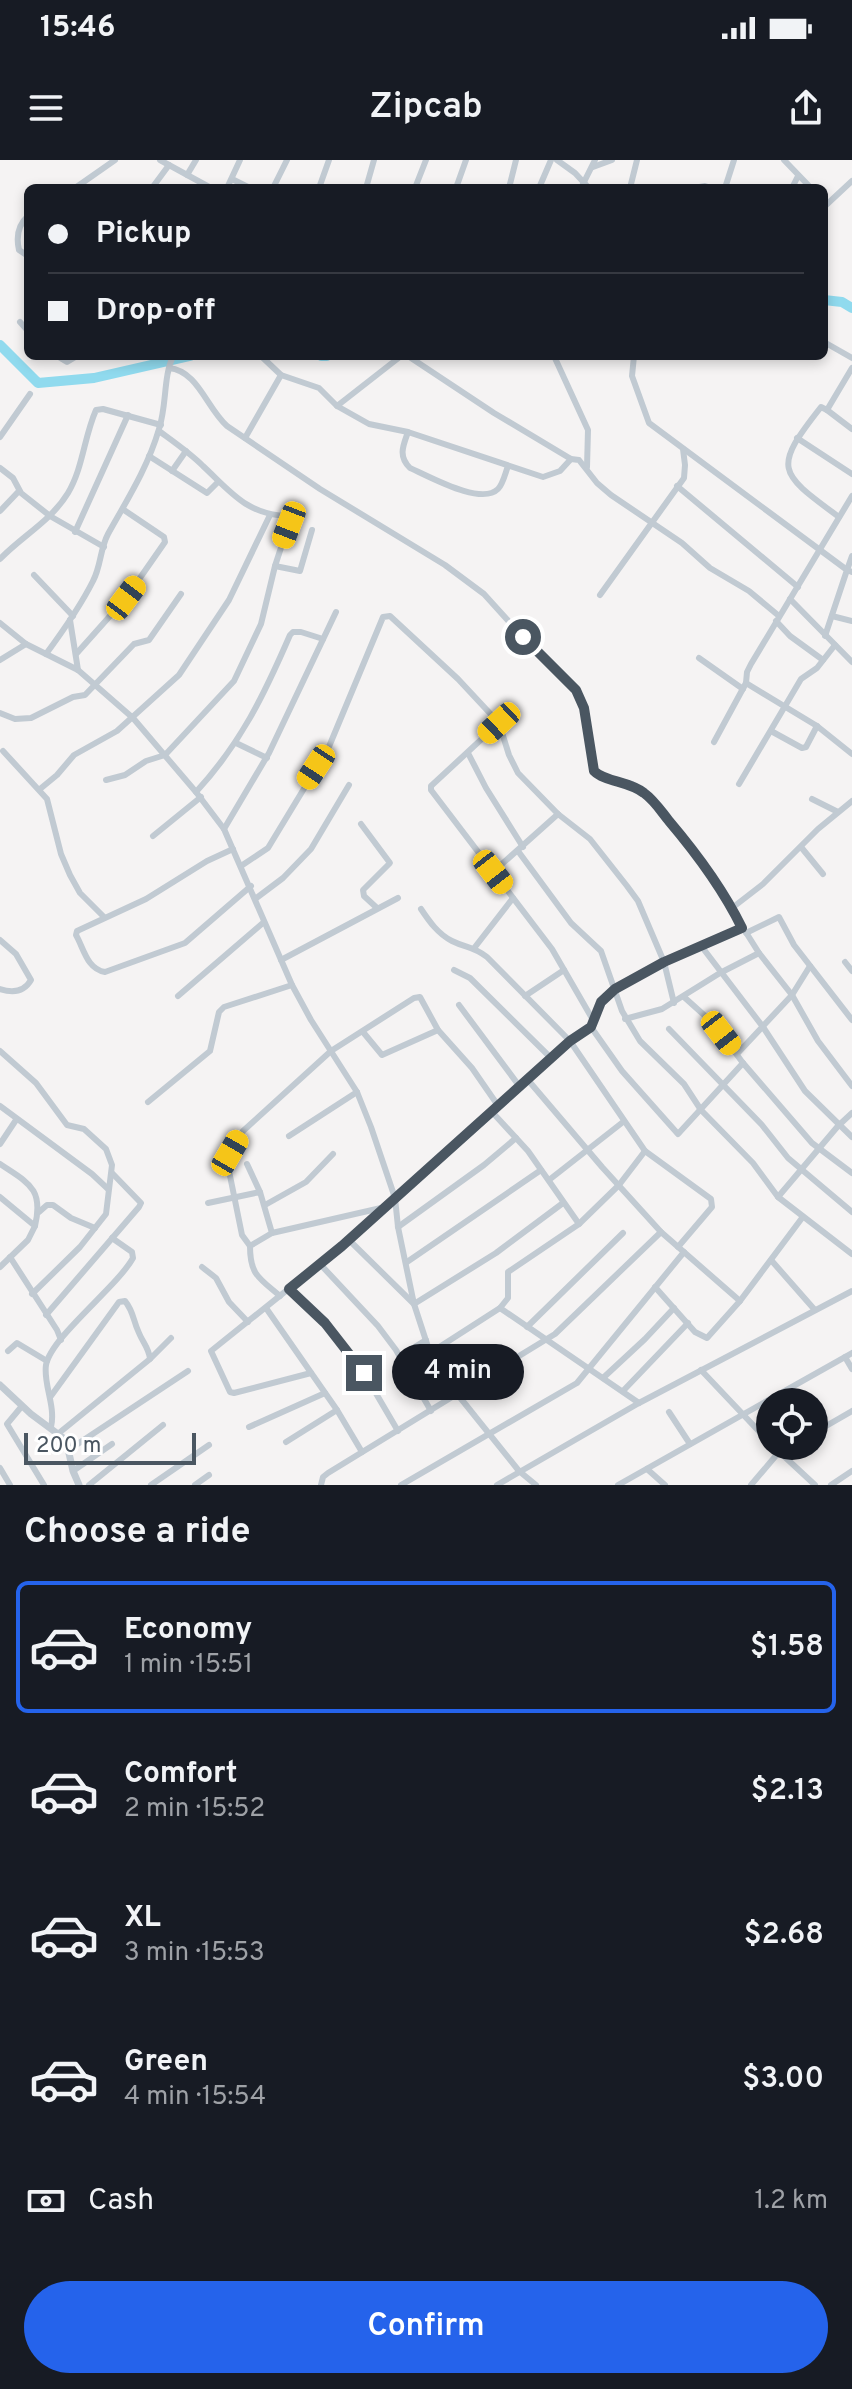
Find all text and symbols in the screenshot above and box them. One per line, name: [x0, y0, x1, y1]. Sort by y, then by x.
text: 15:46: [40, 10, 115, 47]
text: Zipcab: [370, 85, 483, 131]
icon: menu: [24, 86, 68, 130]
icon: share: [784, 86, 828, 130]
text: Pickup: [96, 216, 191, 253]
text: Drop-off: [96, 293, 215, 330]
car: [269, 498, 309, 552]
car: [102, 572, 150, 624]
route start: [505, 619, 541, 655]
car: [473, 698, 525, 748]
car: [293, 740, 339, 794]
car: [469, 846, 517, 898]
car: [697, 1007, 745, 1059]
car: [208, 1126, 252, 1180]
callout: 4 min: [392, 1345, 524, 1401]
route end: [346, 1355, 382, 1391]
text: 4 min: [424, 1355, 492, 1388]
map controls: [756, 1388, 828, 1460]
button: locate: [756, 1388, 828, 1460]
scale bar: [24, 1429, 196, 1465]
text: 200 m: [36, 1433, 101, 1460]
text: Choose a ride: [24, 1510, 250, 1556]
icon: car: [28, 1611, 100, 1683]
text: Economy: [124, 1612, 252, 1649]
text: $1.58: [750, 1629, 824, 1666]
text: 1 min · 15:51: [124, 1649, 253, 1682]
icon: car: [28, 1755, 100, 1827]
text: Comfort: [124, 1756, 237, 1793]
text: $2.13: [751, 1773, 824, 1810]
text: 2 min · 15:52: [124, 1793, 265, 1826]
icon: car: [28, 1899, 100, 1971]
text: XL: [124, 1900, 161, 1937]
text: $2.68: [744, 1917, 824, 1954]
text: 3 min · 15:53: [124, 1937, 265, 1970]
icon: car: [28, 2043, 100, 2115]
text: Green: [124, 2044, 208, 2081]
text: $3.00: [742, 2061, 824, 2098]
text: 4 min · 15:54: [124, 2081, 266, 2114]
icon: cash: [24, 2179, 68, 2223]
text: Cash: [88, 2183, 154, 2220]
text: 1.2 km: [755, 2185, 828, 2218]
button: Confirm: [24, 2281, 828, 2373]

